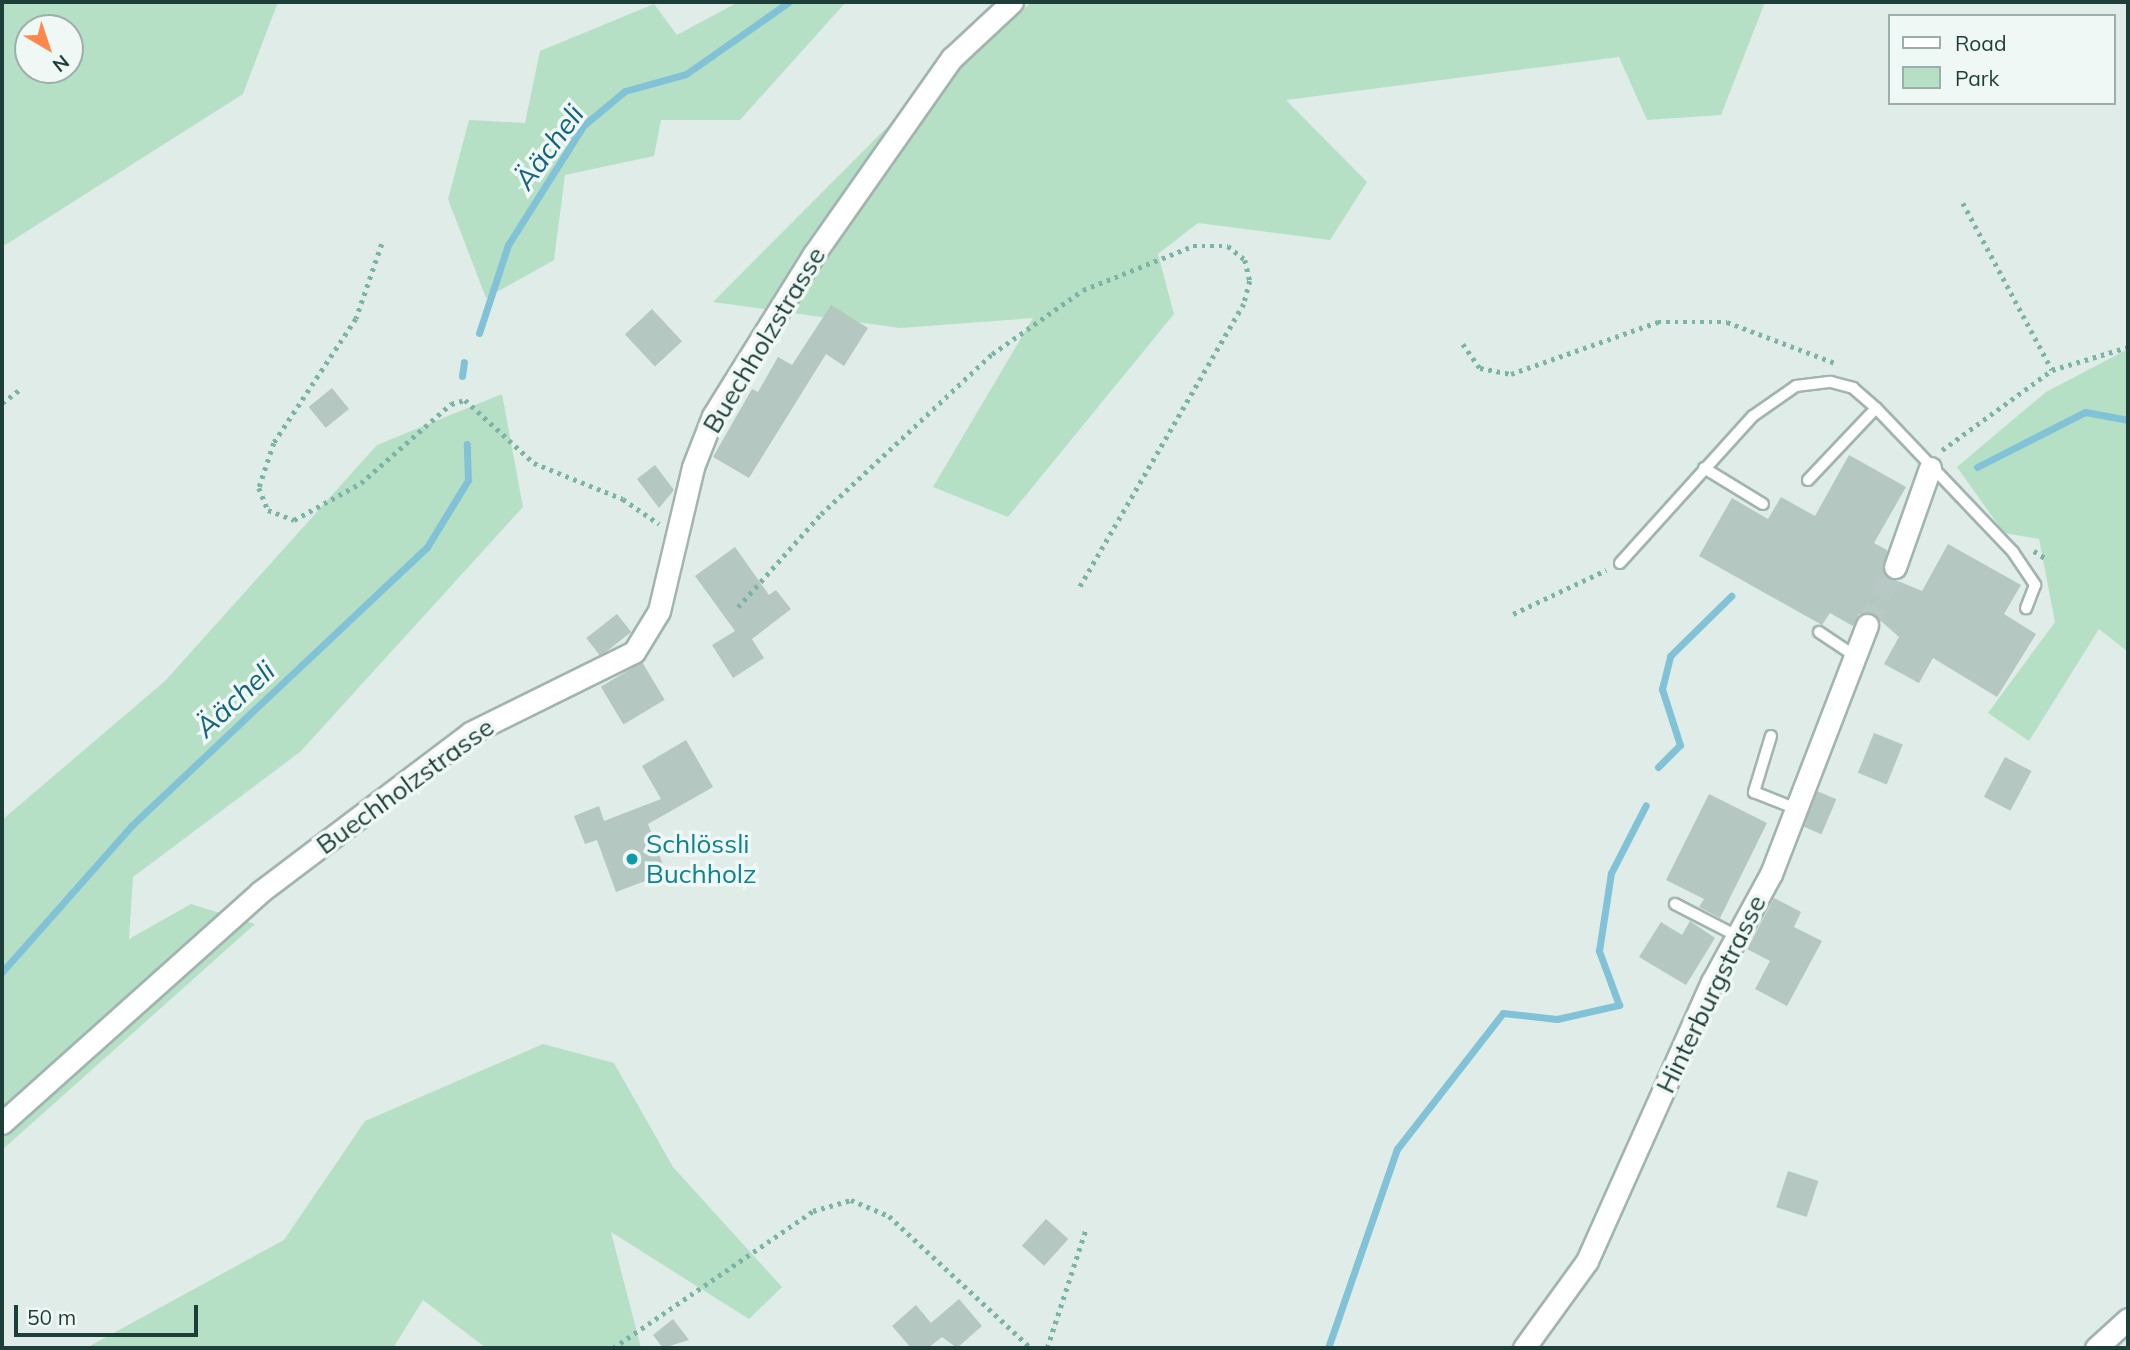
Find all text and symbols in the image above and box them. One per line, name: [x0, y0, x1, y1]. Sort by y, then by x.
north arrow: [14, 14, 84, 84]
legend: [1888, 14, 2116, 105]
text: Road: [1955, 30, 2006, 56]
text: N: [48, 50, 74, 78]
text: Park: [1955, 65, 1999, 91]
water label: Äächeli: [507, 98, 591, 196]
street label: Buechholzstrasse: [696, 241, 832, 439]
water label: Äächeli: [188, 654, 282, 744]
street label: Buechholzstrasse: [310, 711, 500, 861]
place label: Schlössli Buchholz: [646, 828, 757, 890]
marker: Schlössli Buchholz: [624, 851, 640, 867]
street label: Hinterburgstrasse: [1650, 890, 1772, 1098]
scale bar: [18, 1290, 201, 1334]
text: 50 m: [27, 1304, 76, 1330]

